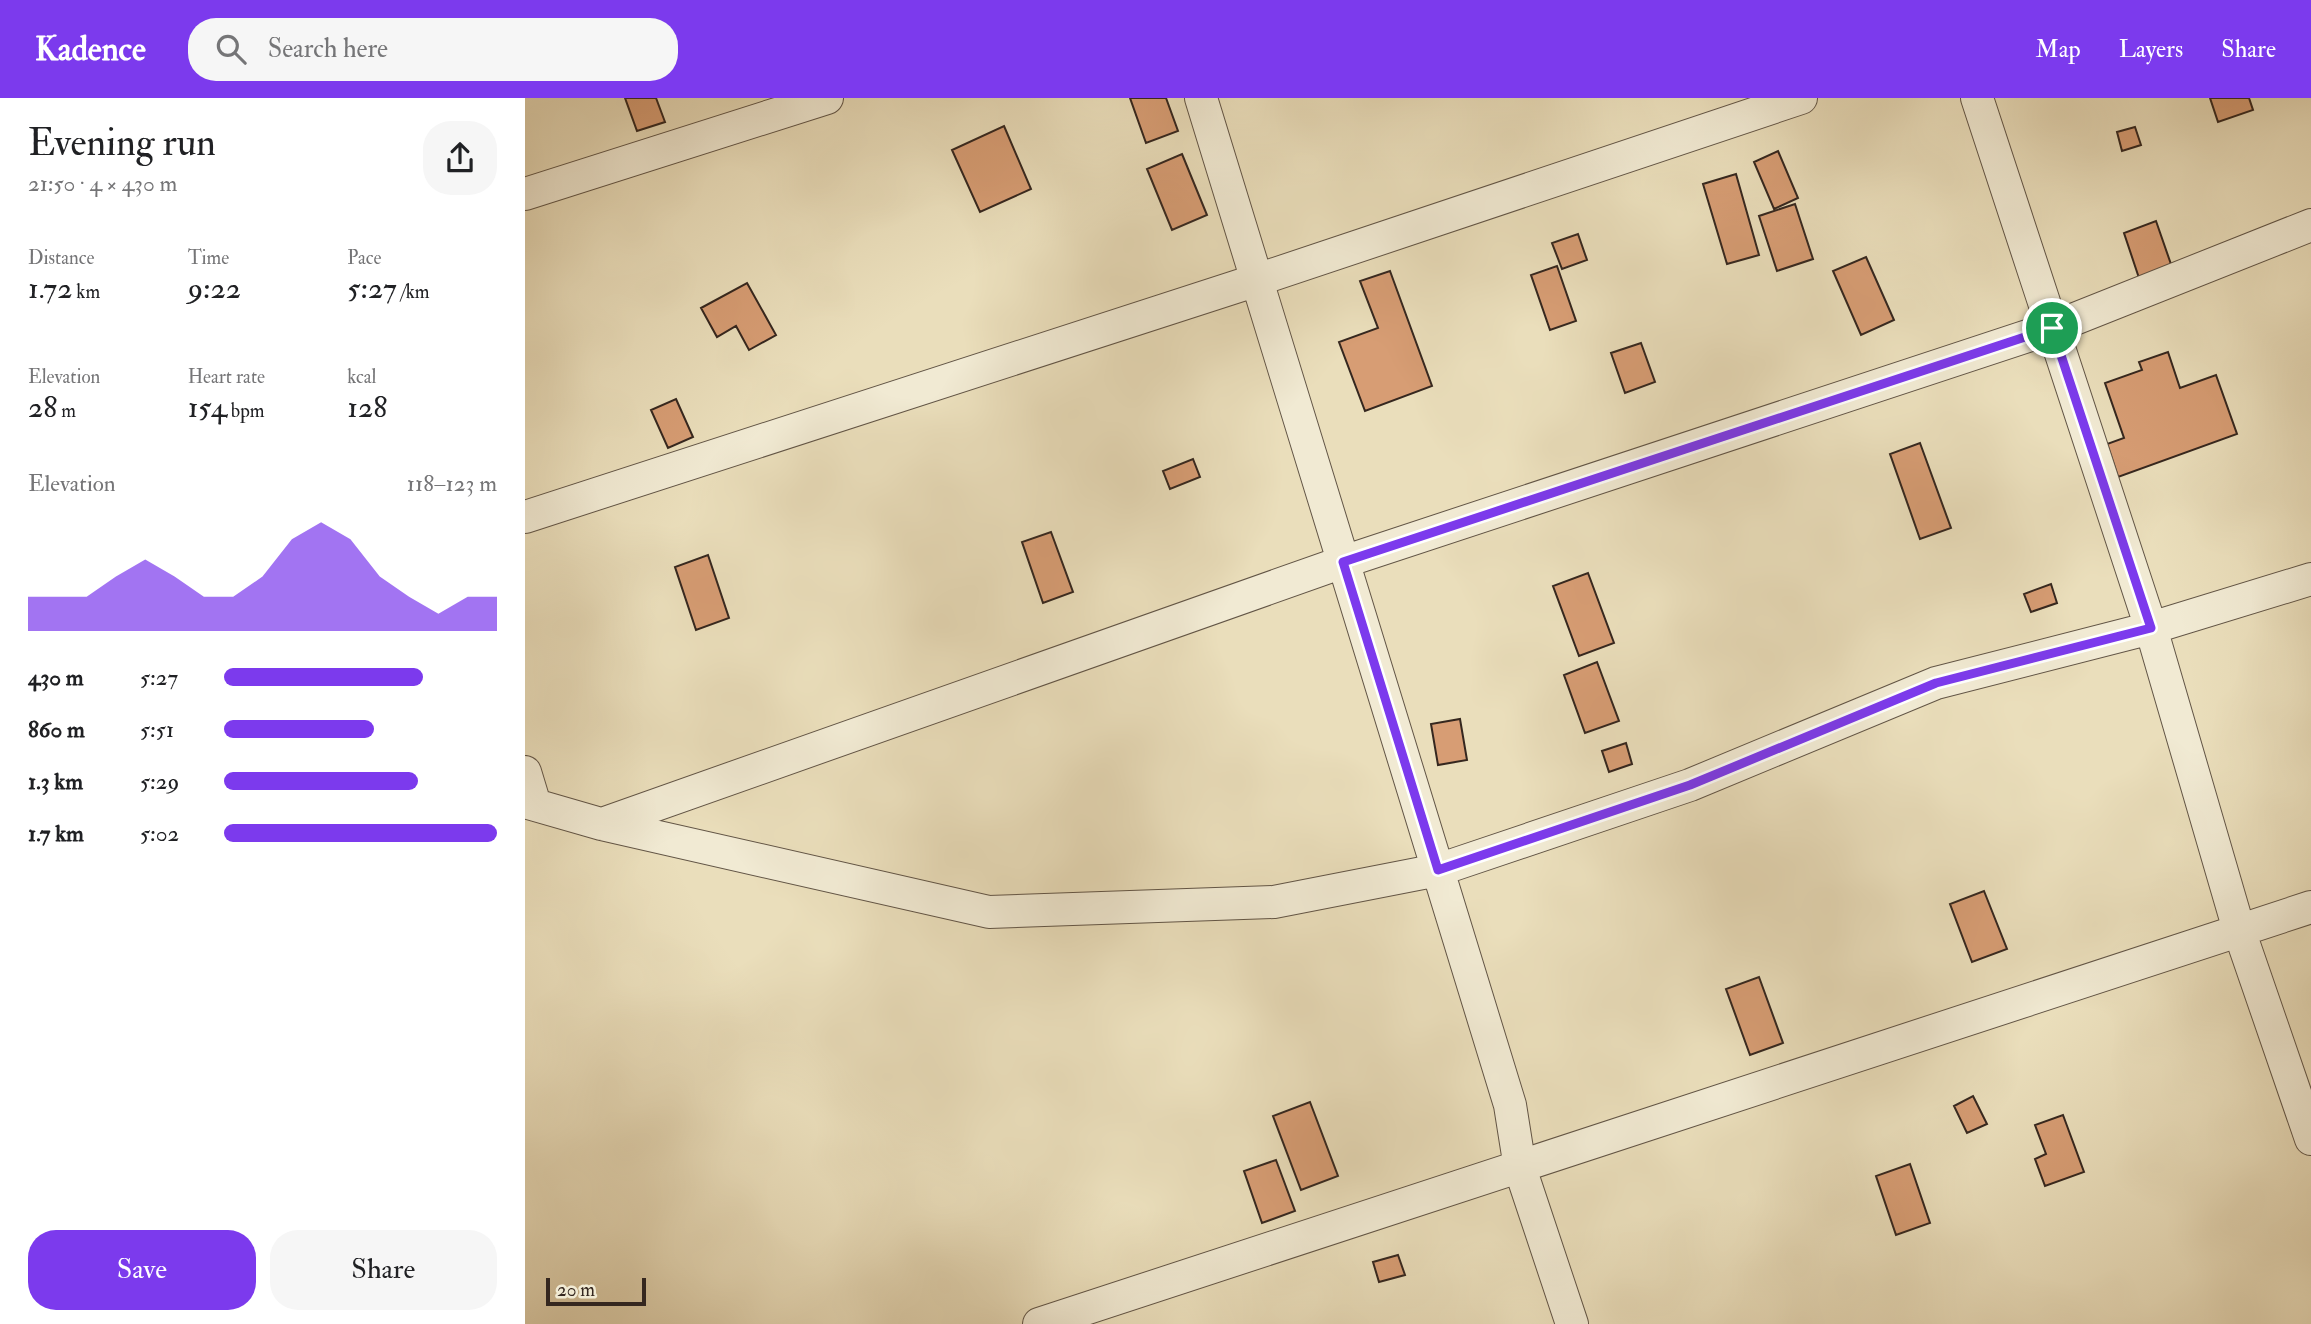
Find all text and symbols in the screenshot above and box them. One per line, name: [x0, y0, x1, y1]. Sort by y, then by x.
search box: [188, 18, 678, 81]
text: Kadence: [35, 29, 146, 70]
icon: search: [212, 30, 250, 68]
text: Search here: [268, 33, 388, 65]
text: Map: [2036, 34, 2081, 65]
text: Layers: [2119, 34, 2183, 65]
text: Share: [2221, 34, 2276, 65]
text: Evening run: [28, 119, 216, 167]
button: share: [423, 121, 497, 195]
text: 21:50 · 4 × 430 m: [28, 169, 177, 198]
text: Distance: [28, 246, 94, 270]
text: Time: [188, 246, 229, 270]
text: Pace: [347, 246, 381, 270]
text: 1.72: [28, 270, 72, 307]
text: 9:22: [188, 270, 241, 307]
text: 5:27: [347, 270, 397, 307]
text: km: [72, 280, 100, 304]
text: /km: [397, 280, 430, 304]
pin: [2022, 298, 2082, 358]
icon: arrive: [2033, 309, 2071, 347]
text: Elevation: [28, 365, 100, 389]
text: Heart rate: [188, 365, 265, 389]
text: kcal: [347, 365, 376, 389]
text: 28: [28, 389, 57, 426]
text: 154: [188, 389, 227, 426]
text: 128: [347, 389, 387, 426]
text: m: [57, 399, 76, 423]
text: bpm: [227, 399, 265, 423]
text: Elevation: [28, 469, 116, 498]
text: 118–123 m: [407, 469, 497, 498]
text: 430 m: [28, 663, 84, 692]
text: 5:27: [140, 663, 178, 692]
text: 860 m: [28, 715, 85, 744]
text: 5:51: [140, 715, 174, 744]
text: 1.3 km: [28, 767, 83, 796]
text: 5:29: [140, 767, 179, 796]
text: 1.7 km: [28, 819, 84, 848]
text: 5:02: [140, 819, 179, 848]
button: Save: [28, 1230, 256, 1310]
button: Share: [270, 1230, 497, 1310]
scale bar: [546, 1275, 646, 1307]
text: 20 m: [557, 1278, 595, 1302]

